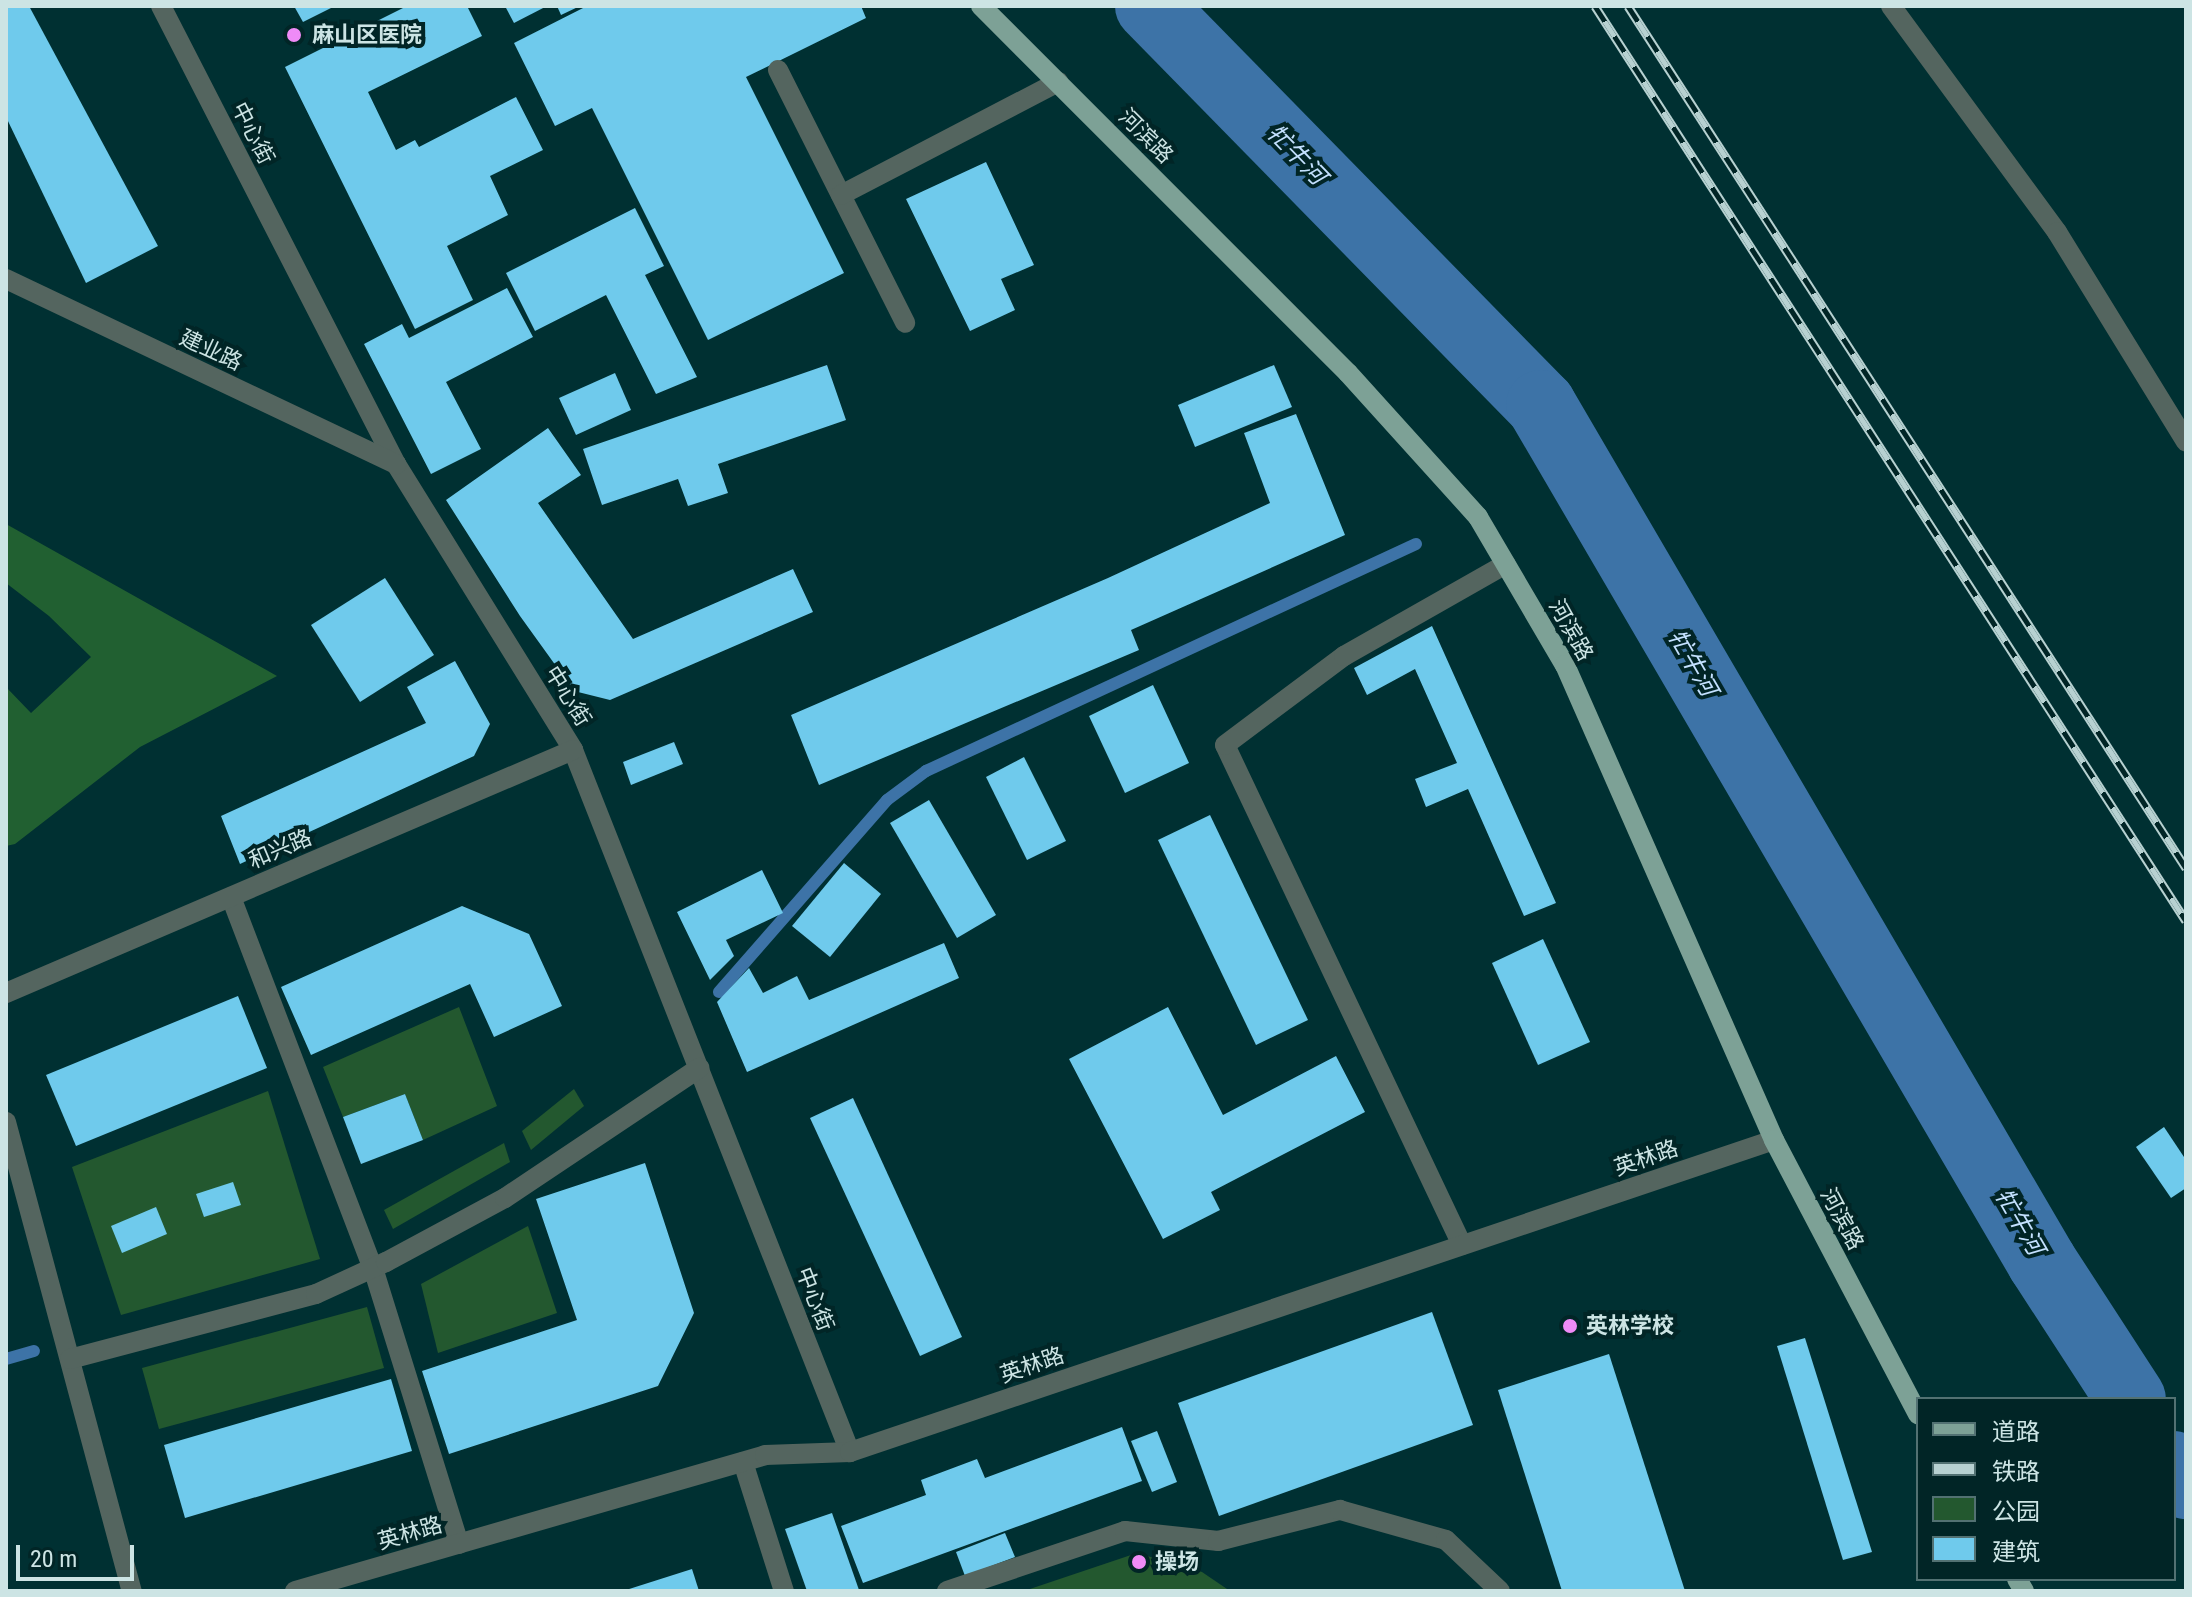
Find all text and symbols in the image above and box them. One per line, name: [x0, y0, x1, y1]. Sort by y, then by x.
place label: 麻山区医院: [312, 22, 422, 48]
marker: 麻山区医院: [283, 24, 305, 46]
street label: 中心街: [226, 98, 280, 168]
street label: 河滨路: [1113, 103, 1179, 169]
water label: 牤牛河: [1261, 119, 1331, 191]
street label: 建业路: [176, 324, 246, 376]
street label: 河滨路: [1543, 595, 1599, 665]
water label: 牤牛河: [1662, 625, 1722, 701]
street label: 中心街: [539, 661, 597, 731]
street label: 和兴路: [244, 824, 316, 874]
street label: 英林路: [1611, 1135, 1681, 1181]
street label: 河滨路: [1815, 1184, 1869, 1254]
water label: 牤牛河: [1989, 1184, 2049, 1260]
street label: 中心街: [791, 1263, 839, 1335]
place label: 英林学校: [1586, 1313, 1674, 1339]
marker: 英林学校: [1561, 1317, 1579, 1335]
street label: 英林路: [997, 1342, 1067, 1388]
legend: [1916, 1397, 2176, 1581]
text: 道路: [1992, 1418, 2040, 1446]
text: 铁路: [1992, 1458, 2040, 1486]
text: 公园: [1992, 1498, 2040, 1526]
street label: 英林路: [375, 1511, 445, 1555]
scale bar: [20, 1529, 138, 1579]
text: 建筑: [1992, 1538, 2040, 1566]
text: 20 m: [30, 1545, 77, 1573]
place label: 操场: [1155, 1549, 1199, 1575]
marker: 操场: [1130, 1553, 1148, 1571]

